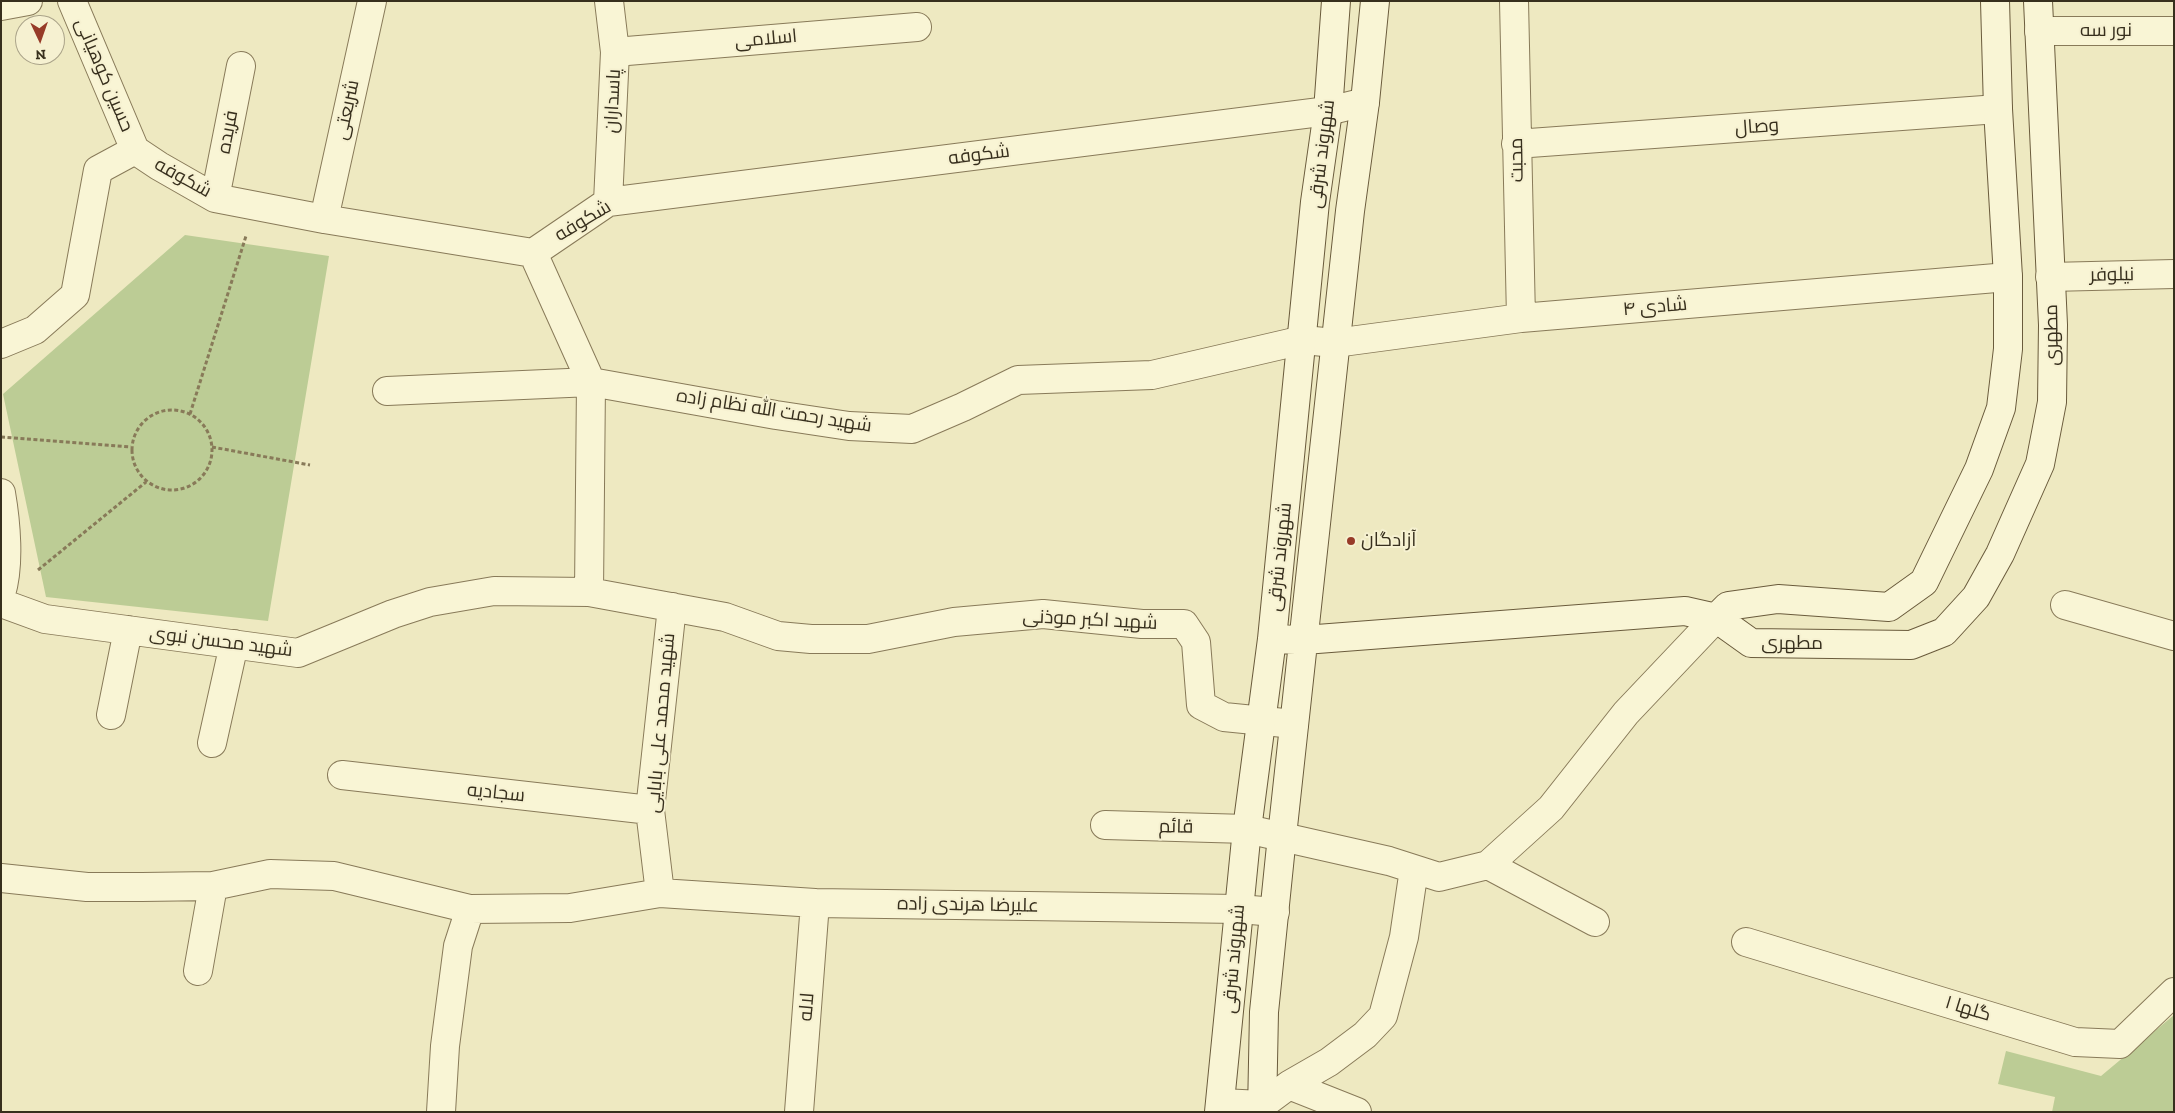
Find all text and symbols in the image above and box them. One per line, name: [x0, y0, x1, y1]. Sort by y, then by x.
north arrow: [15, 15, 65, 65]
street label: حسین کوهیانی: [70, 15, 138, 135]
street label: نور سه: [2080, 20, 2132, 42]
street label: اسلامی: [734, 25, 798, 53]
text: N: [35, 46, 47, 63]
street label: پاسداران: [600, 68, 626, 134]
street label: شریعتی: [330, 78, 364, 142]
street label: شهروند شرقی: [1304, 98, 1340, 210]
street label: فریده: [213, 108, 243, 156]
street label: وصال: [1734, 114, 1780, 140]
street label: محبت: [1505, 137, 1529, 183]
street label: شکوفه: [947, 140, 1011, 170]
street label: شکوفه: [150, 153, 216, 203]
street label: شکوفه: [551, 195, 615, 247]
street label: نیلوفر: [2089, 263, 2135, 287]
street label: شادی ۴: [1622, 293, 1688, 321]
street label: مطهری: [2040, 304, 2064, 366]
street label: شهید رحمت الله نظام زاده: [675, 384, 873, 438]
street label: شهروند شرقی: [1263, 501, 1297, 613]
place label: آزادگان: [1361, 530, 1416, 552]
marker: آزادگان: [1345, 535, 1357, 547]
street label: شهید اکبر موذنی: [1022, 605, 1158, 635]
street label: شهید محسن نبوی: [148, 622, 294, 662]
street label: شهید محمد علی بابایی: [642, 632, 680, 814]
street label: مطهری: [1761, 633, 1823, 655]
street label: سجادیه: [466, 779, 526, 807]
street label: قائم: [1158, 815, 1194, 839]
street label: علیرضا هرندی زاده: [897, 892, 1039, 918]
street label: شهروند شرقی: [1218, 903, 1250, 1015]
street label: گلها ۱: [1942, 991, 1994, 1027]
street label: لاله: [794, 992, 820, 1022]

